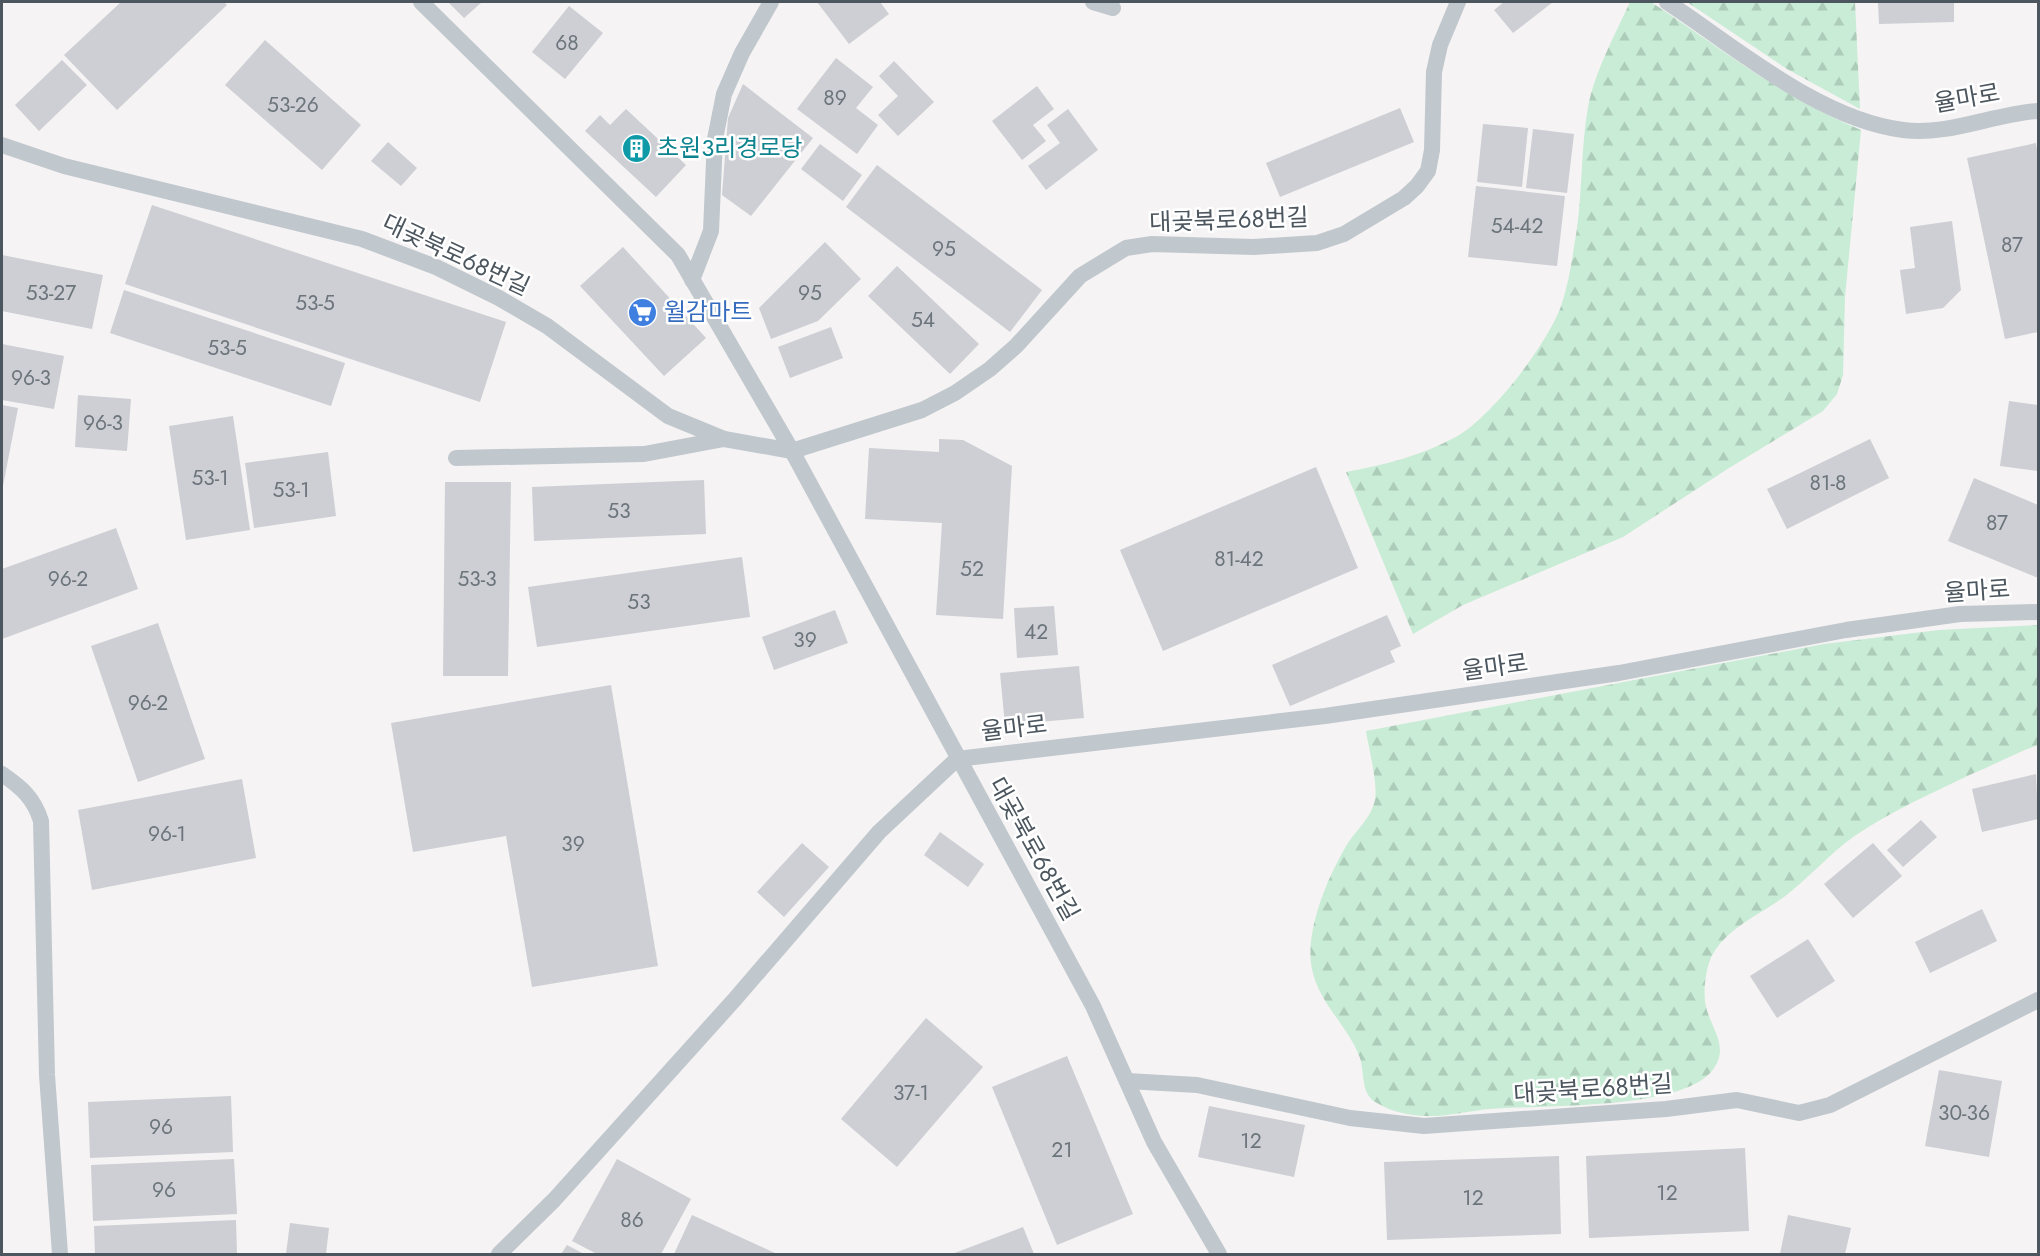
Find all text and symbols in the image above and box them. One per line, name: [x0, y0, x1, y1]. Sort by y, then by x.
house number: 68: [555, 28, 579, 58]
street label: 율마로: [1931, 75, 2003, 120]
house number: 89: [823, 83, 847, 113]
house number: 53-26: [267, 90, 319, 120]
place label: 초원3리경로당: [657, 130, 803, 165]
building icon: 초원3리경로당: [620, 132, 652, 164]
street label: 대곶북로68번길: [1149, 199, 1309, 240]
street label: 대곶북로68번길: [377, 205, 536, 304]
house number: 54-42: [1491, 211, 1543, 241]
house number: 87: [2001, 230, 2023, 260]
house number: 95: [932, 234, 956, 264]
house number: 53-27: [26, 278, 76, 308]
house number: 95: [798, 278, 822, 308]
house number: 53-5: [295, 288, 335, 318]
place label: 월감마트: [664, 294, 752, 329]
supermarket icon: 월감마트: [627, 296, 659, 328]
house number: 54: [911, 305, 935, 335]
house number: 53-5: [207, 333, 247, 363]
house number: 96-3: [11, 363, 51, 393]
house number: 96-3: [83, 408, 123, 438]
house number: 53-1: [191, 463, 229, 493]
house number: 81-8: [1810, 468, 1846, 498]
house number: 53-1: [272, 475, 310, 505]
house number: 53: [607, 496, 631, 526]
house number: 87: [1986, 508, 2008, 538]
house number: 81-42: [1214, 544, 1264, 574]
house number: 52: [960, 554, 984, 584]
house number: 96-2: [48, 564, 88, 594]
house number: 53-3: [457, 564, 497, 594]
street label: 율마로: [1943, 571, 2011, 610]
house number: 53: [627, 587, 651, 617]
house number: 42: [1024, 617, 1048, 647]
house number: 39: [793, 625, 817, 655]
street label: 율마로: [1460, 645, 1530, 688]
house number: 96-2: [128, 688, 168, 718]
street label: 율마로: [979, 706, 1049, 749]
street label: 대곶북로68번길: [980, 771, 1088, 927]
house number: 96-1: [148, 819, 186, 849]
house number: 39: [561, 829, 585, 859]
street label: 대곶북로68번길: [1512, 1065, 1674, 1112]
house number: 37-1: [893, 1078, 929, 1108]
house number: 30-36: [1938, 1098, 1990, 1128]
house number: 96: [149, 1112, 173, 1142]
house number: 12: [1240, 1126, 1262, 1156]
house number: 21: [1051, 1135, 1073, 1165]
house number: 96: [152, 1175, 176, 1205]
house number: 12: [1656, 1178, 1678, 1208]
house number: 12: [1462, 1183, 1484, 1213]
house number: 86: [620, 1205, 644, 1235]

